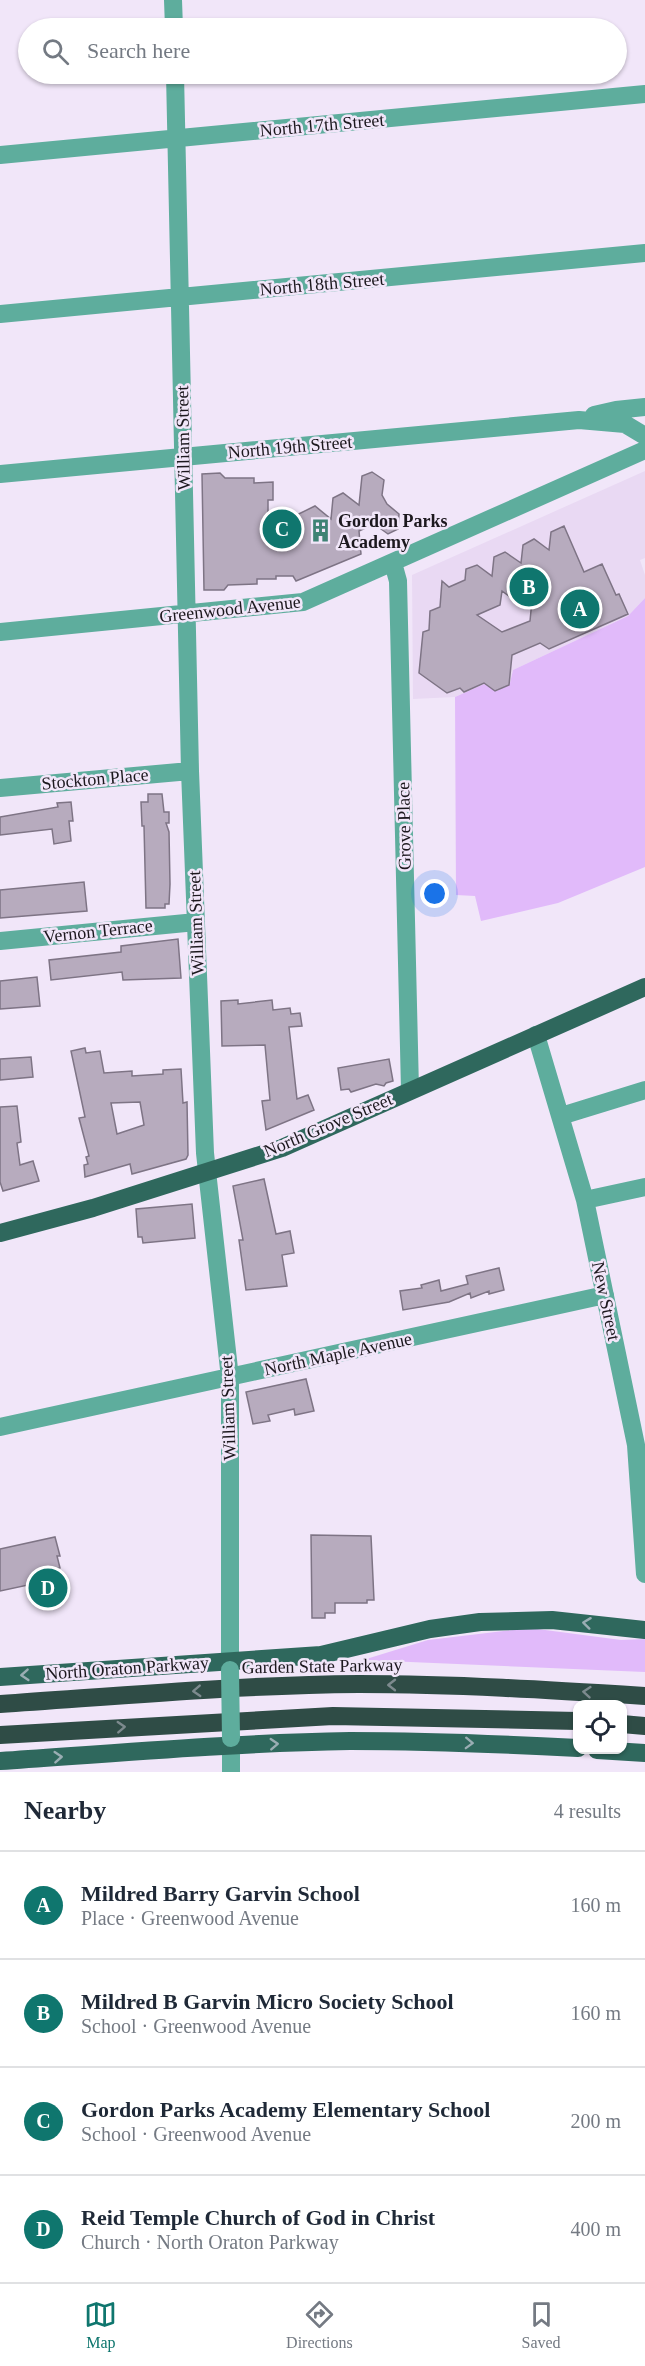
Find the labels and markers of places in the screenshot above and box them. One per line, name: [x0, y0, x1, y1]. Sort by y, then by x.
pin: C: [262, 506, 302, 552]
place label: Gordon Parks Academy: [338, 511, 448, 552]
building icon: Gordon Parks Academy: [307, 518, 333, 544]
pin: B: [510, 564, 548, 610]
pin: A: [560, 586, 600, 632]
pin: D: [28, 1566, 68, 1610]

